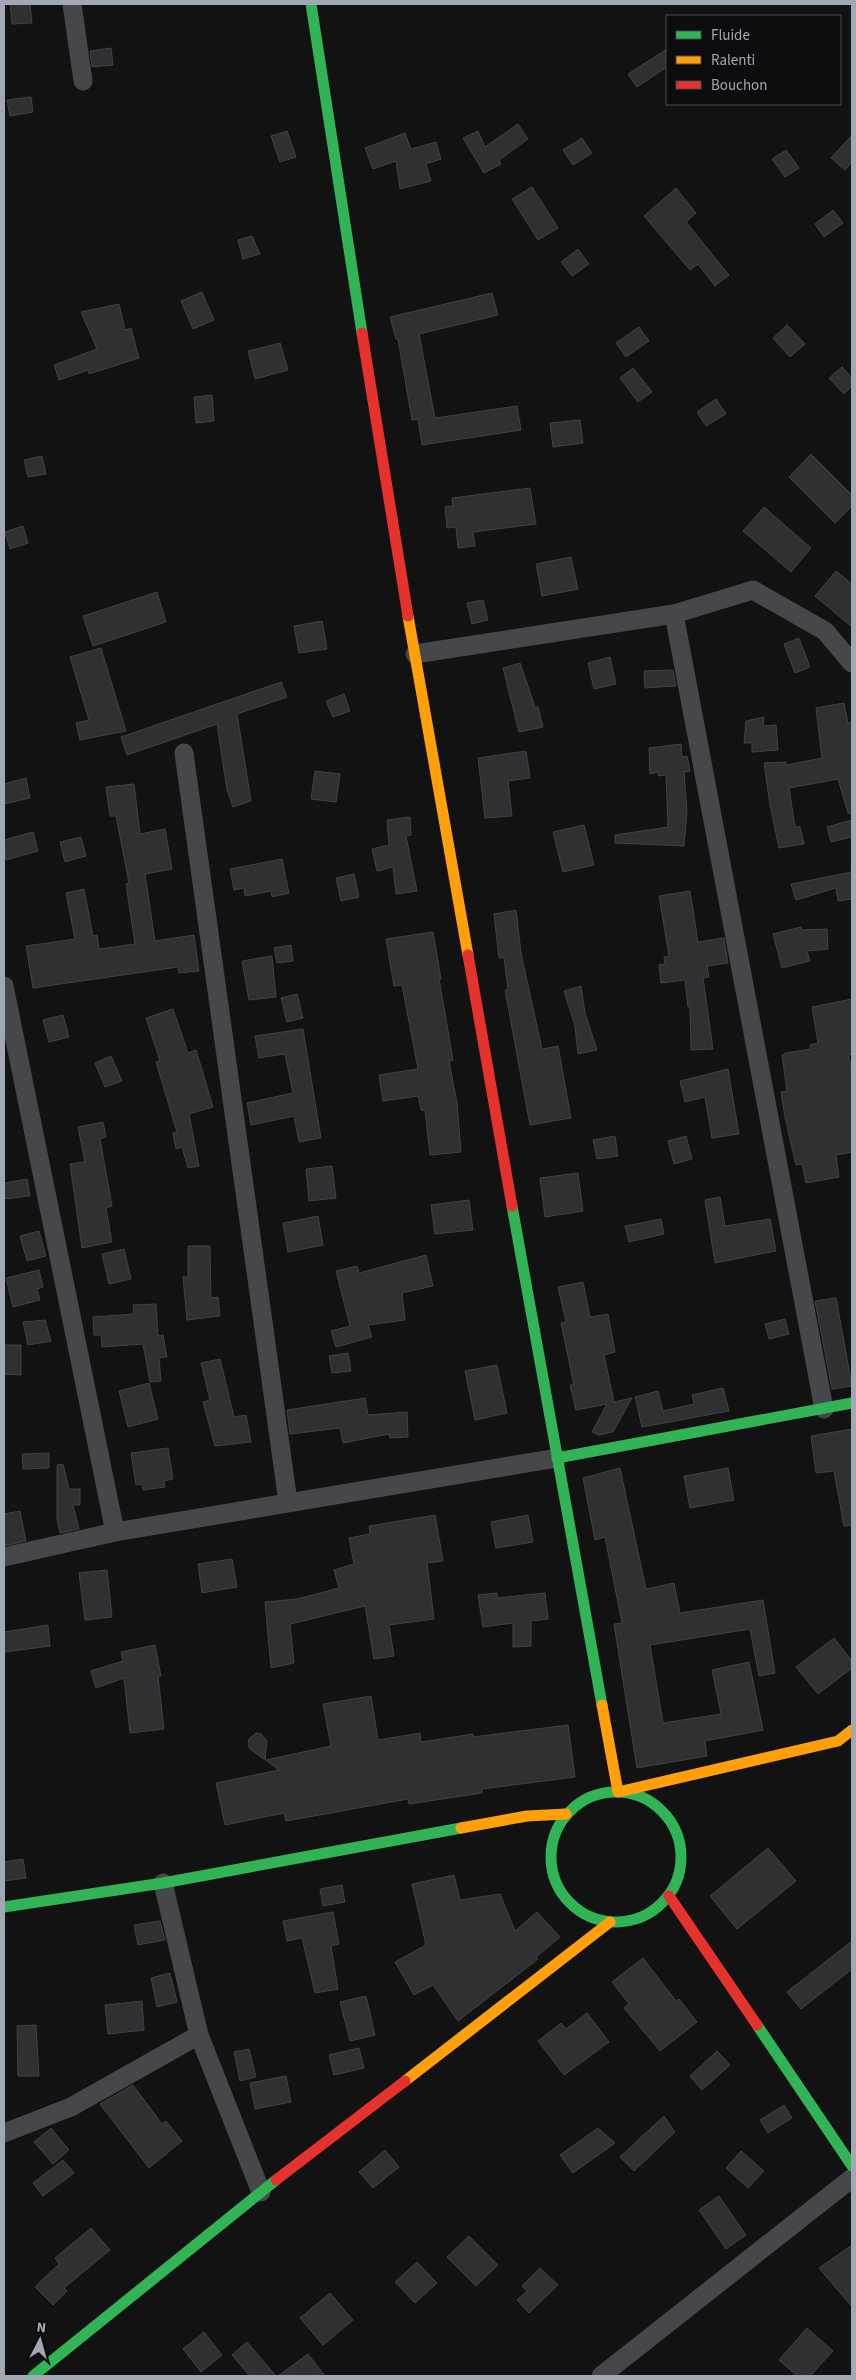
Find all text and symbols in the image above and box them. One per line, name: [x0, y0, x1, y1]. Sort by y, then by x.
legend: [666, 15, 841, 105]
text: Fluide: [711, 25, 750, 46]
text: Ralenti: [711, 50, 755, 71]
text: Bouchon: [711, 75, 767, 96]
north arrow: [15, 2315, 65, 2365]
text: N: [36, 2318, 47, 2338]

